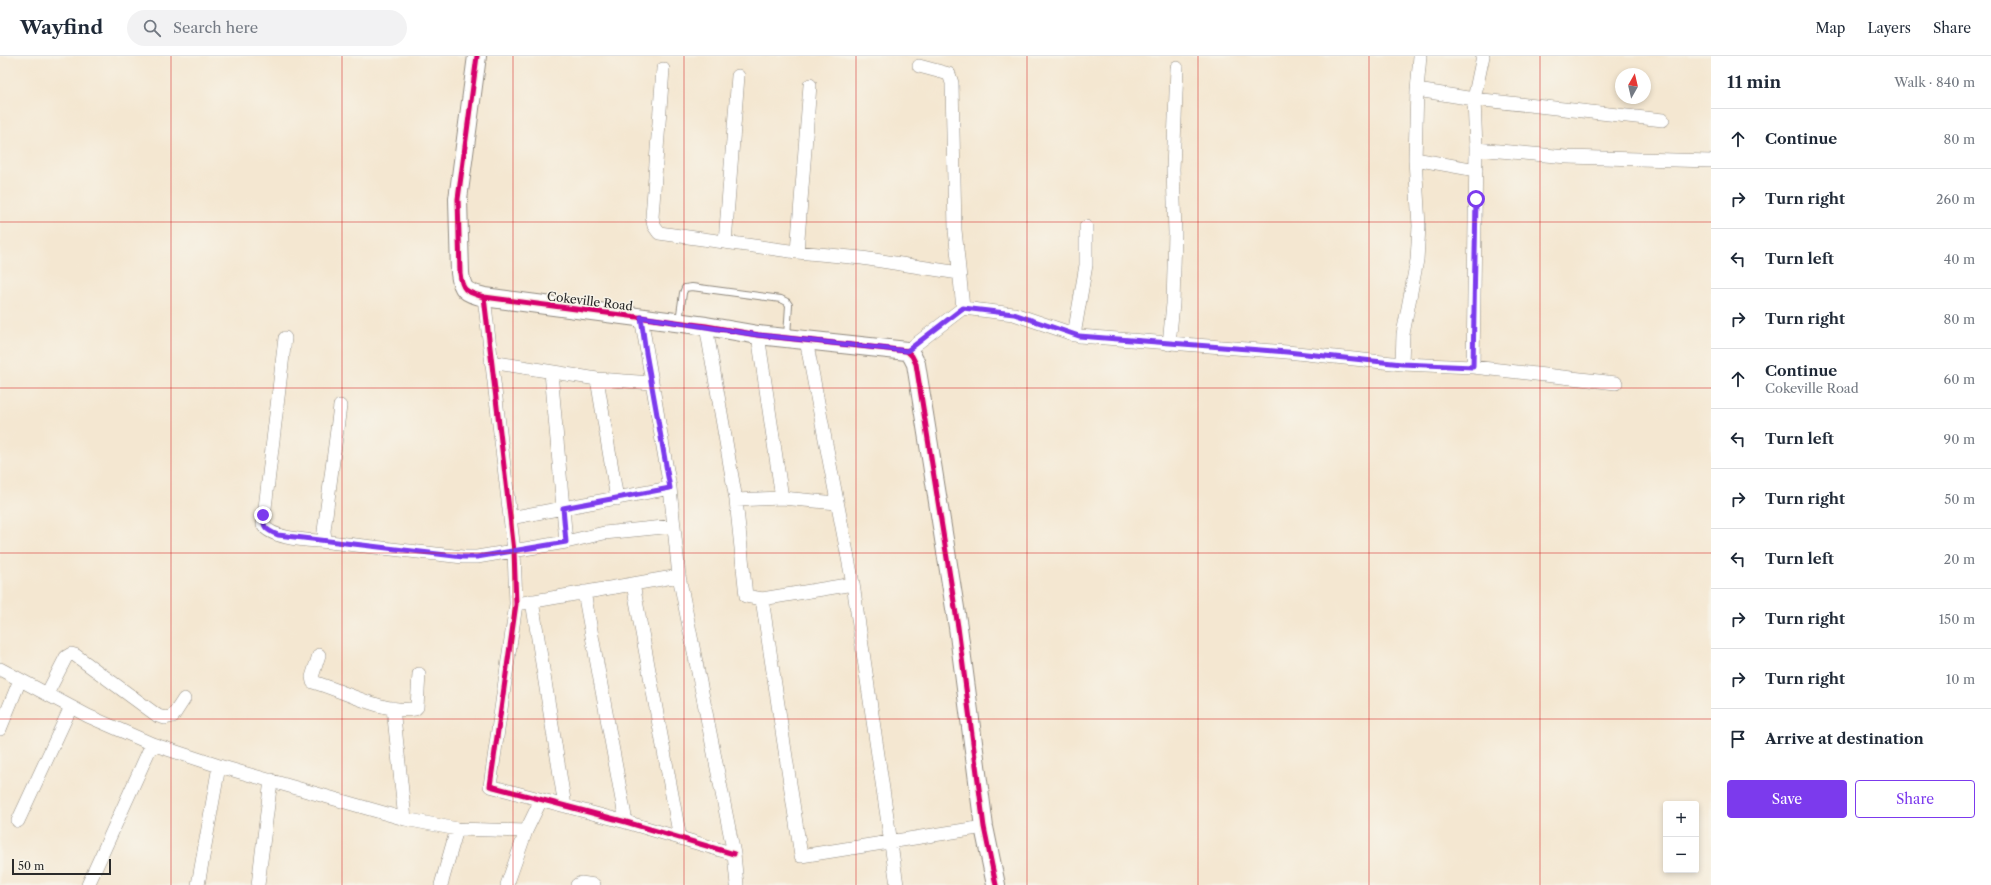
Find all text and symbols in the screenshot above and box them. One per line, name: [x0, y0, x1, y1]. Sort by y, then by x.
search box: [127, 10, 407, 46]
text: Wayfind: [20, 16, 103, 39]
icon: search: [141, 17, 163, 39]
text: Search here: [173, 18, 258, 37]
text: Map: [1815, 19, 1845, 37]
text: Layers: [1867, 19, 1911, 37]
text: Share: [1933, 19, 1971, 37]
north arrow: [1615, 68, 1651, 104]
text: 11 min: [1727, 72, 1781, 92]
text: Walk · 840 m: [1894, 74, 1975, 90]
icon: ahead: [1727, 128, 1749, 150]
text: Continue: [1765, 129, 1837, 148]
text: 80 m: [1943, 131, 1975, 147]
icon: right: [1727, 188, 1749, 210]
text: Turn right: [1765, 189, 1845, 208]
route start: [1467, 190, 1485, 208]
text: 260 m: [1936, 191, 1975, 207]
icon: left: [1727, 248, 1749, 270]
text: Turn left: [1765, 249, 1834, 268]
text: 40 m: [1944, 251, 1975, 267]
street label: Cokeville Road: [546, 288, 634, 314]
icon: right: [1727, 308, 1749, 330]
text: Turn right: [1765, 309, 1845, 328]
text: 80 m: [1943, 311, 1975, 327]
text: Continue: [1765, 361, 1837, 380]
icon: ahead: [1727, 368, 1749, 390]
text: 60 m: [1944, 371, 1975, 387]
text: Cokeville Road: [1765, 380, 1859, 396]
icon: left: [1727, 428, 1749, 450]
text: Turn left: [1765, 429, 1834, 448]
text: 90 m: [1944, 431, 1975, 447]
icon: right: [1727, 488, 1749, 510]
text: Turn right: [1765, 489, 1845, 508]
text: 50 m: [1944, 491, 1975, 507]
route end: [254, 506, 272, 524]
icon: left: [1727, 548, 1749, 570]
text: Turn left: [1765, 549, 1834, 568]
text: 20 m: [1944, 551, 1975, 567]
icon: right: [1727, 608, 1749, 630]
text: Turn right: [1765, 609, 1845, 628]
text: 150 m: [1939, 611, 1975, 627]
icon: right: [1727, 668, 1749, 690]
text: Turn right: [1765, 669, 1845, 688]
text: 10 m: [1946, 671, 1975, 687]
icon: arrive: [1727, 728, 1749, 750]
text: Arrive at destination: [1765, 729, 1924, 748]
button: Save: [1727, 780, 1847, 818]
button: Share: [1855, 780, 1975, 818]
map controls: [1663, 801, 1699, 873]
button: +: [1663, 801, 1699, 837]
button: −: [1663, 837, 1699, 873]
scale bar: [12, 857, 111, 876]
text: 50 m: [18, 859, 44, 873]

